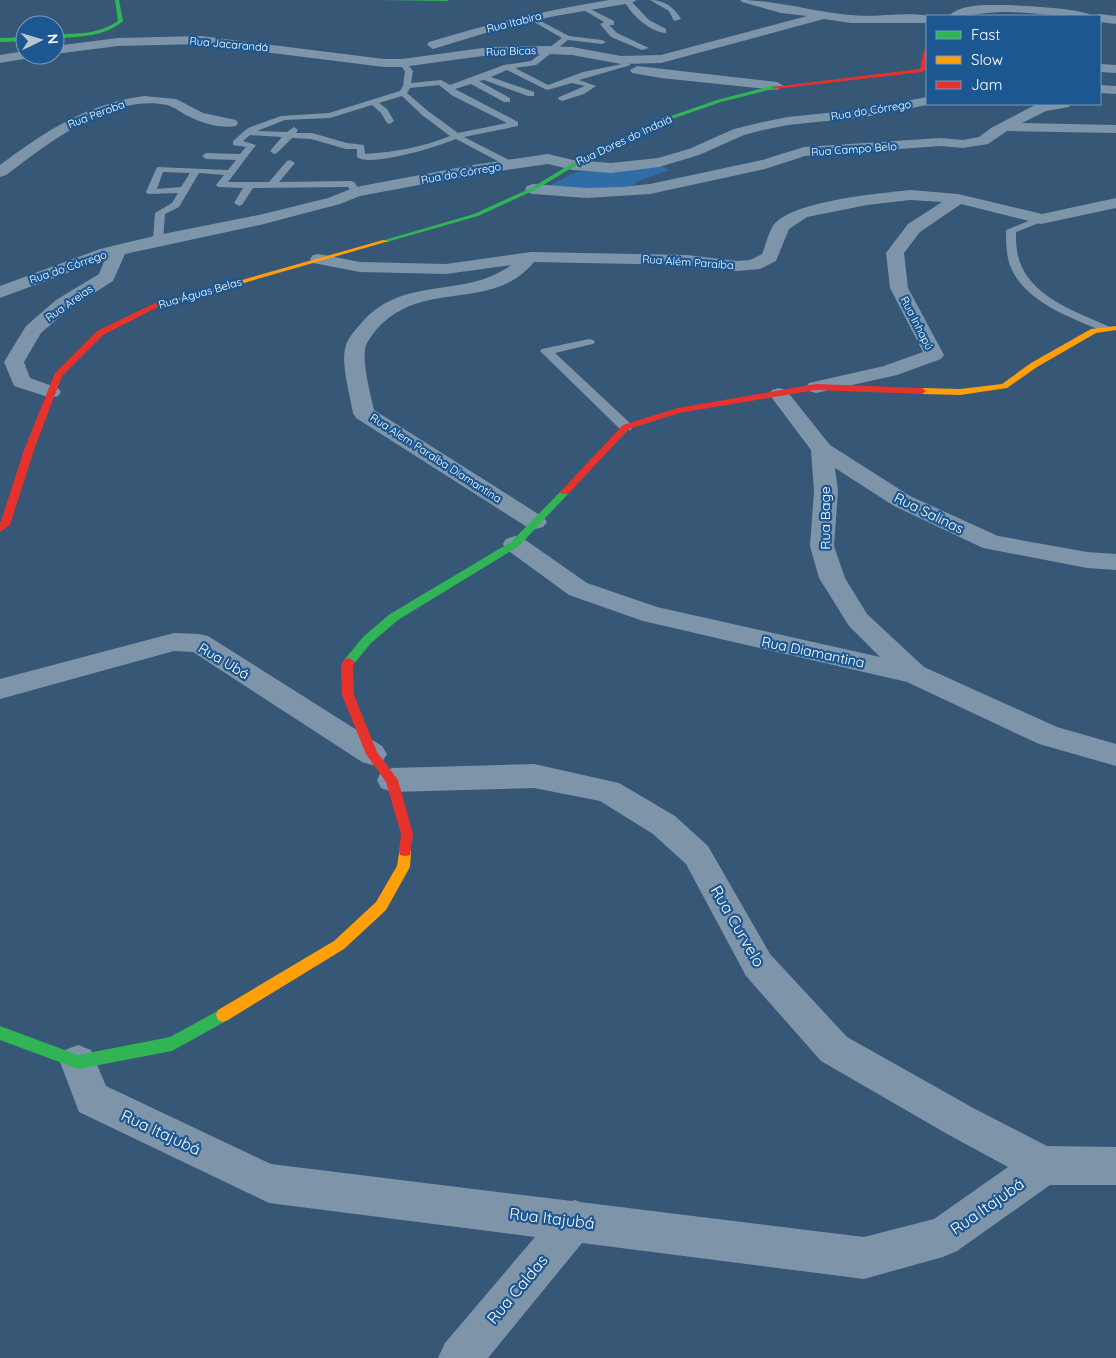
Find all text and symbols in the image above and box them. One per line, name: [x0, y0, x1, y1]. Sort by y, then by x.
street label: Rua Itabira: [485, 8, 543, 36]
north arrow: [15, 15, 65, 65]
legend: [926, 15, 1101, 105]
text: Fast: [971, 25, 1000, 44]
text: N: [44, 33, 62, 45]
street label: Rua Jacarandá: [189, 34, 269, 54]
street label: Rua Bicas: [486, 43, 536, 59]
text: Slow: [971, 50, 1003, 69]
text: Jam: [971, 75, 1002, 94]
street label: Rua Peroba: [66, 97, 126, 131]
street label: Rua do Córrego: [830, 97, 912, 123]
street label: Rua Dores do Indaiá: [574, 112, 674, 168]
street label: Rua Campo Belo: [811, 139, 898, 159]
street label: Rua do Córrego: [420, 159, 502, 187]
street label: Rua do Córrego: [27, 247, 109, 287]
street label: Rua Além Paraíba: [642, 252, 734, 272]
street label: Rua Águas Belas: [157, 274, 243, 312]
street label: Rua Areias: [43, 282, 95, 324]
street label: Rua Inhapú: [898, 294, 936, 352]
street label: Rua Alem Paraíba Diamantina: [368, 410, 504, 506]
street label: Rua Bage: [816, 486, 834, 550]
street label: Rua Salinas: [891, 488, 967, 538]
street label: Rua Diamantina: [760, 632, 866, 672]
street label: Rua Ubá: [195, 639, 253, 683]
street label: Rua Curvelo: [707, 882, 769, 970]
street label: Rua Itajubá: [118, 1105, 204, 1159]
street label: Rua Itajubá: [946, 1173, 1028, 1239]
street label: Rua Itajubá: [508, 1203, 596, 1233]
street label: Rua Caldas: [482, 1250, 552, 1328]

